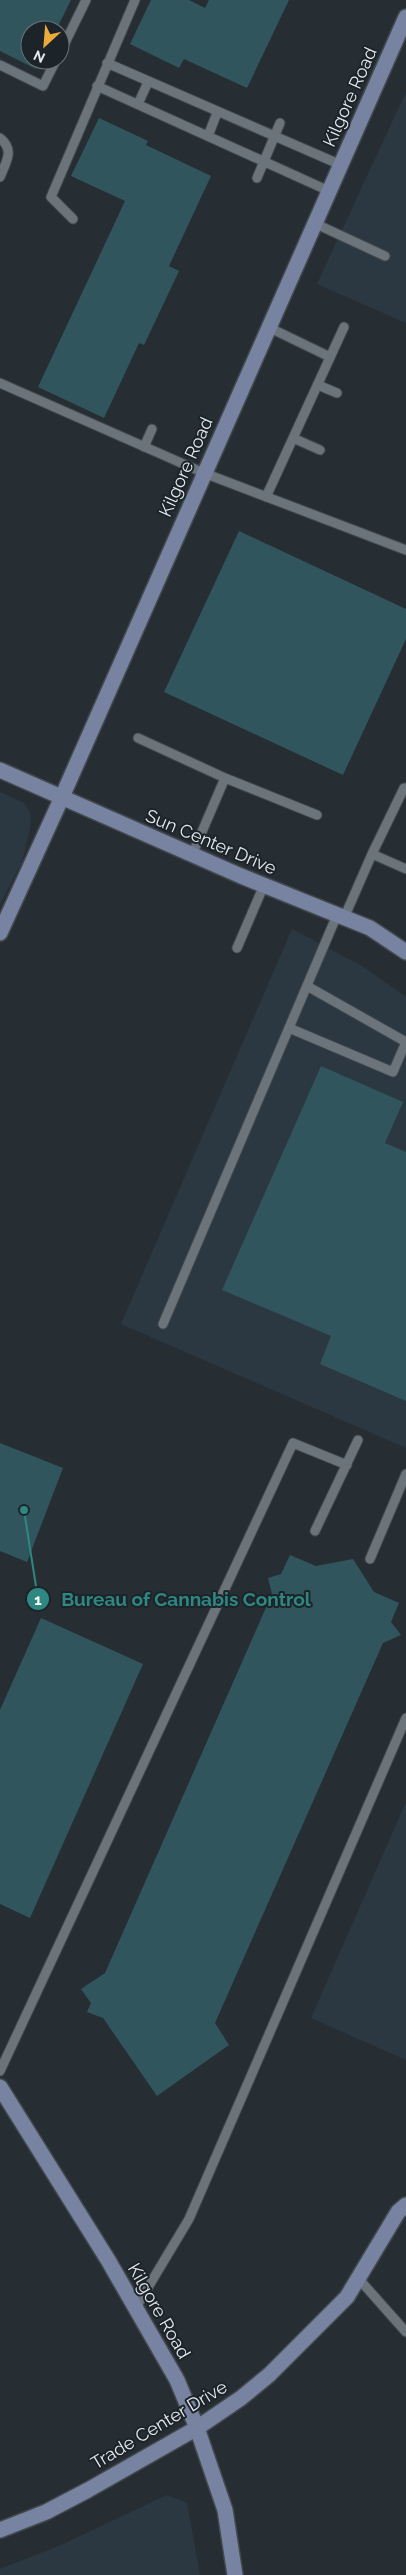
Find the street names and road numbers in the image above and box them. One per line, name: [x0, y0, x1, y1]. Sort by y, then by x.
street label: Kilgore Road: [318, 44, 381, 150]
street label: Kilgore Road: [154, 414, 217, 520]
street label: Sun Center Drive: [143, 805, 280, 879]
street label: Kilgore Road: [124, 2259, 195, 2362]
street label: Trade Center Drive: [87, 2375, 231, 2473]

